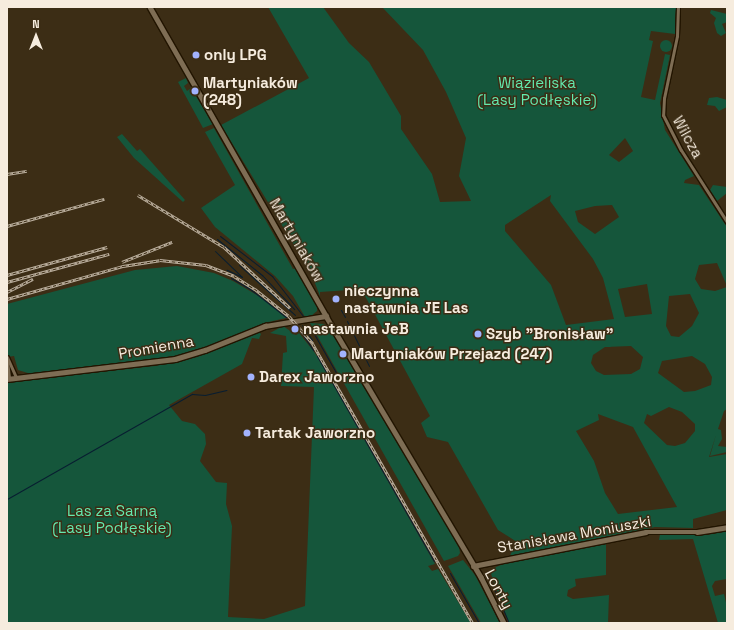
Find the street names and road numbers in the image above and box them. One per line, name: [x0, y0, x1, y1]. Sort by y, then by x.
street label: Wilcza: [669, 113, 707, 161]
street label: Martyniaków: [266, 195, 328, 285]
street label: Promienna: [117, 332, 195, 362]
street label: Stanisława Moniuszki: [496, 512, 652, 556]
street label: Lonty: [481, 566, 517, 612]

